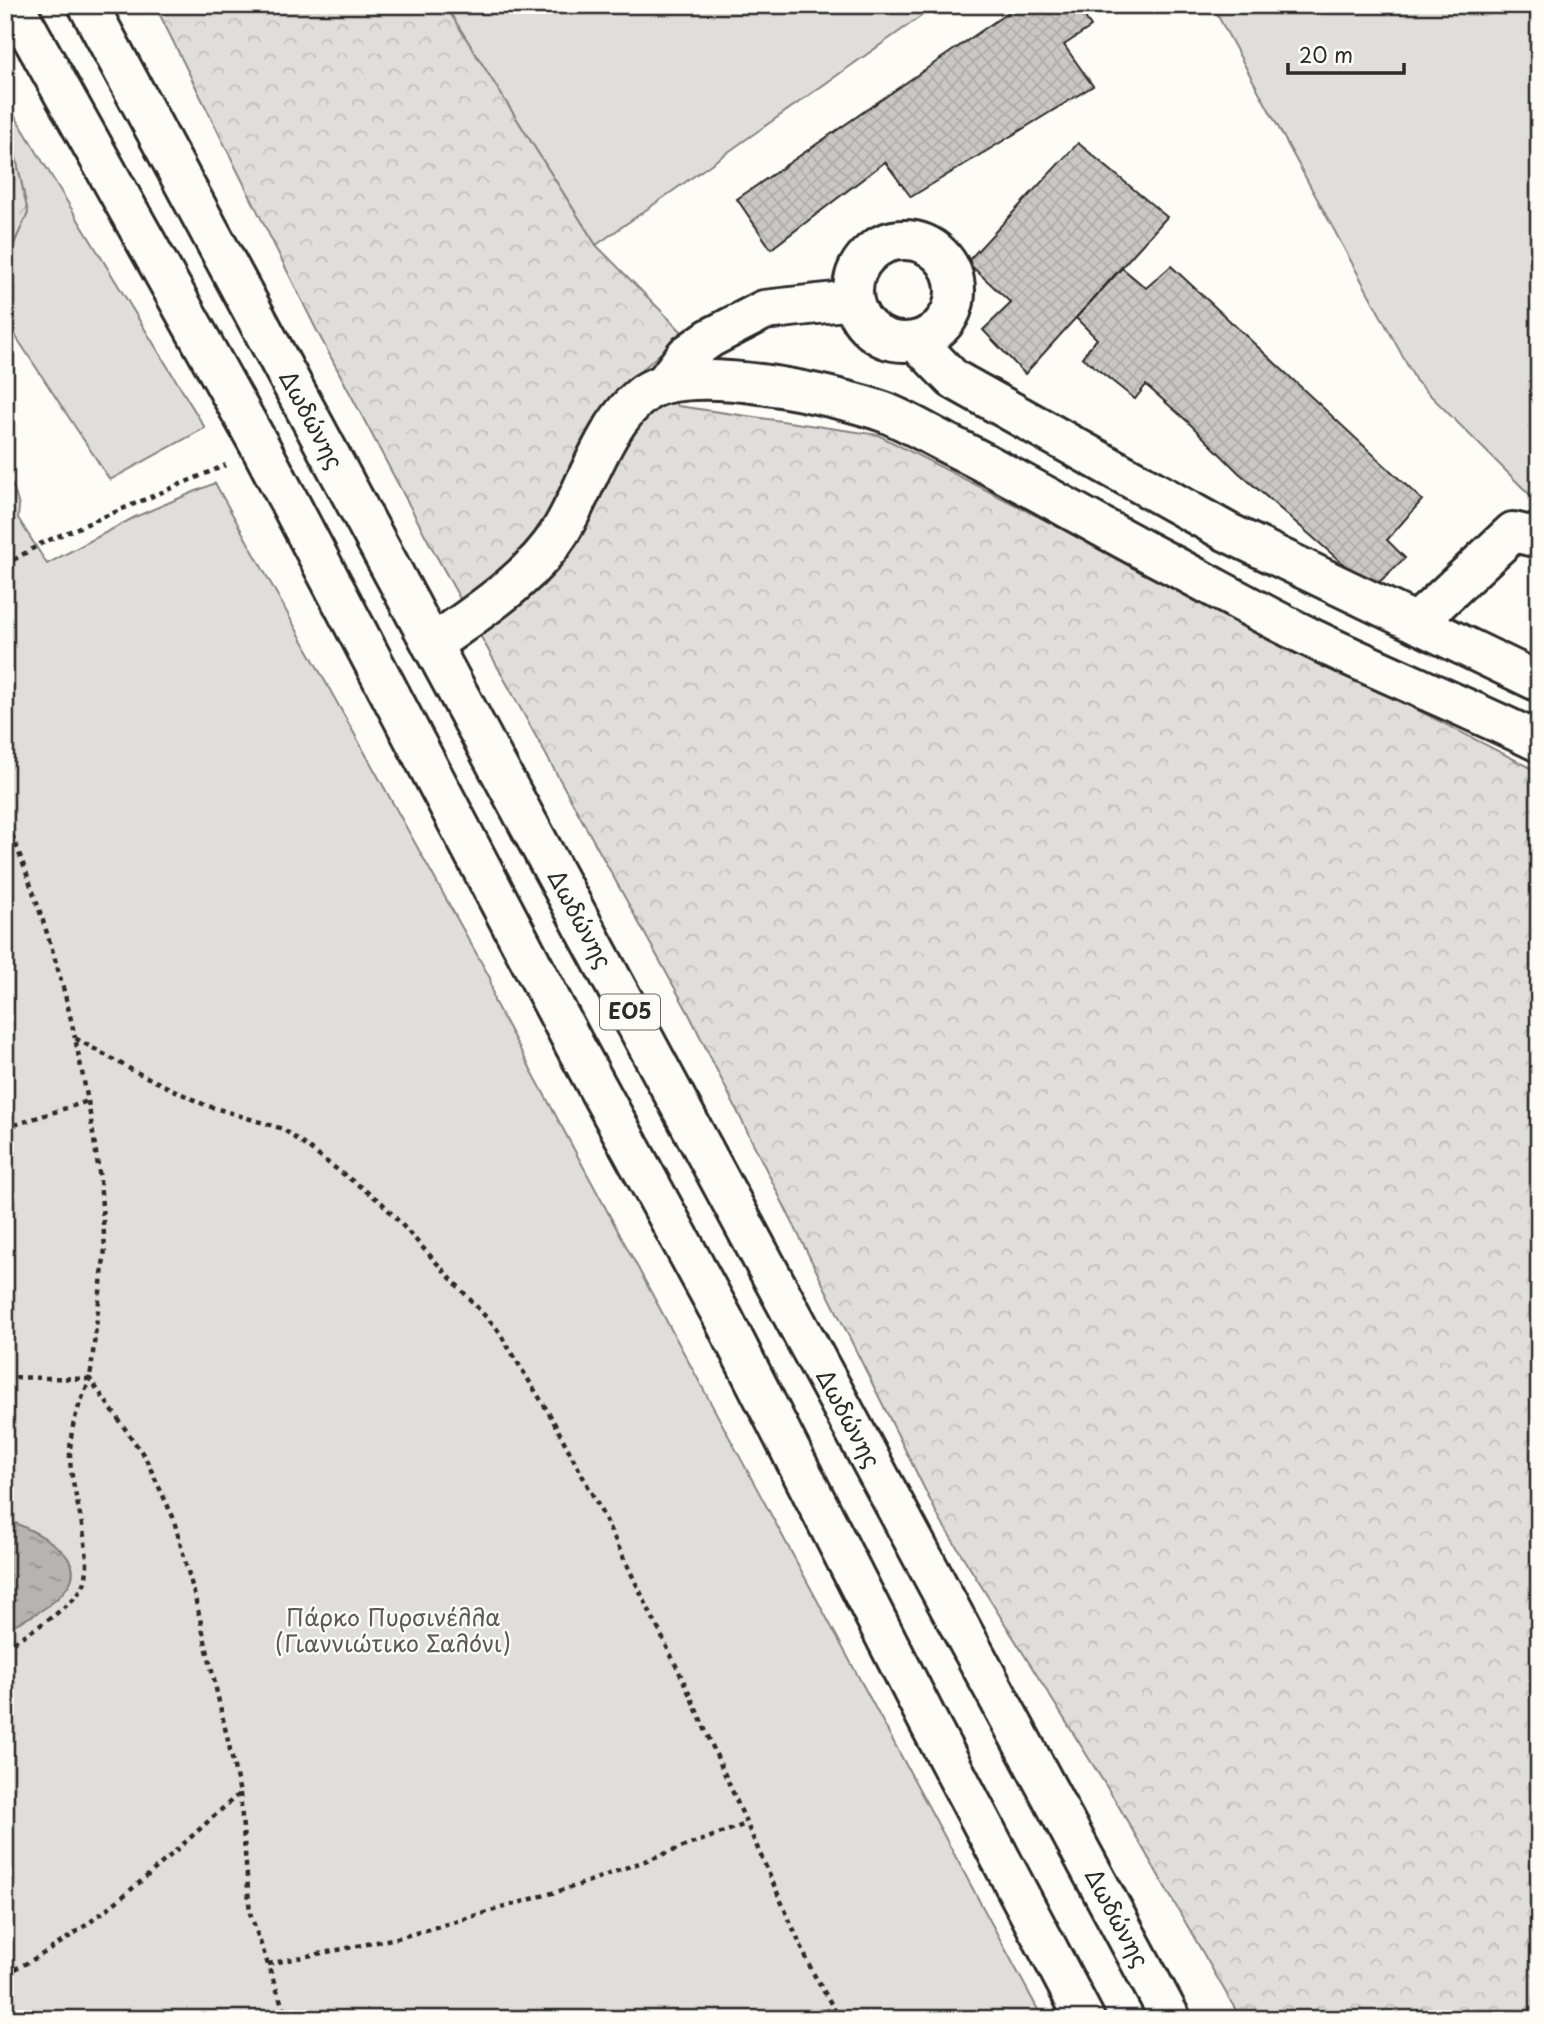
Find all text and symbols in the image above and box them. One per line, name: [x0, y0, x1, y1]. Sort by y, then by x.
scale bar: [1288, 32, 1404, 76]
text: 20 m: [1299, 38, 1353, 70]
street label: Δωδώνης: [271, 363, 353, 475]
street label: Δωδώνης: [540, 863, 622, 974]
road number: ΕΟ5: [600, 995, 660, 1030]
street label: Δωδώνης: [809, 1362, 890, 1474]
park label: Πάρκο Πυρσινέλλα (Γιαννιώτικο Σαλόνι): [275, 1599, 511, 1660]
street label: Δωδώνης: [1077, 1862, 1159, 1973]

